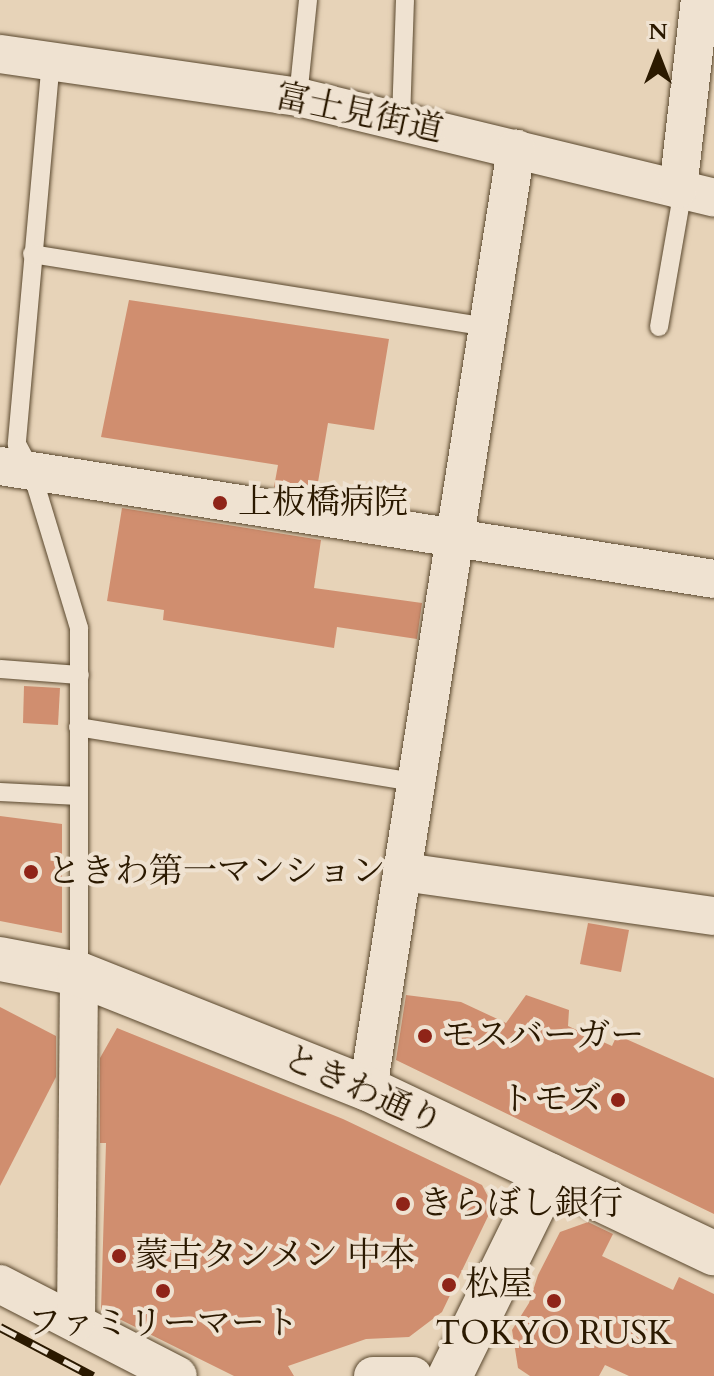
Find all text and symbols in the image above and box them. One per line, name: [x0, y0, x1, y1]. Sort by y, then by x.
north arrow: [618, 16, 698, 96]
text: N: [648, 17, 668, 47]
street label: 富士見街道: [272, 75, 446, 151]
place label: 上板橋病院: [238, 483, 408, 523]
marker: 上板橋病院: [209, 492, 231, 514]
place label: ときわ第一マンション: [47, 852, 387, 892]
marker: ときわ第一マンション: [22, 863, 40, 881]
place label: モスバーガー: [441, 1016, 645, 1056]
marker: モスバーガー: [416, 1027, 434, 1045]
street label: ときわ通り: [277, 1037, 449, 1143]
place label: トモズ: [500, 1080, 602, 1120]
marker: トモズ: [609, 1091, 627, 1109]
place label: きらぼし銀行: [419, 1184, 623, 1224]
marker: きらぼし銀行: [394, 1195, 412, 1213]
place label: 蒙古タンメン 中本: [135, 1236, 416, 1276]
marker: 蒙古タンメン 中本: [110, 1247, 128, 1265]
place label: 松屋: [465, 1265, 533, 1305]
marker: 松屋: [440, 1276, 458, 1294]
marker: ファミリーマート: [154, 1282, 172, 1300]
marker: TOKYO RUSK: [545, 1292, 563, 1310]
place label: ファミリーマート: [27, 1304, 299, 1344]
place label: TOKYO RUSK: [435, 1314, 673, 1354]

